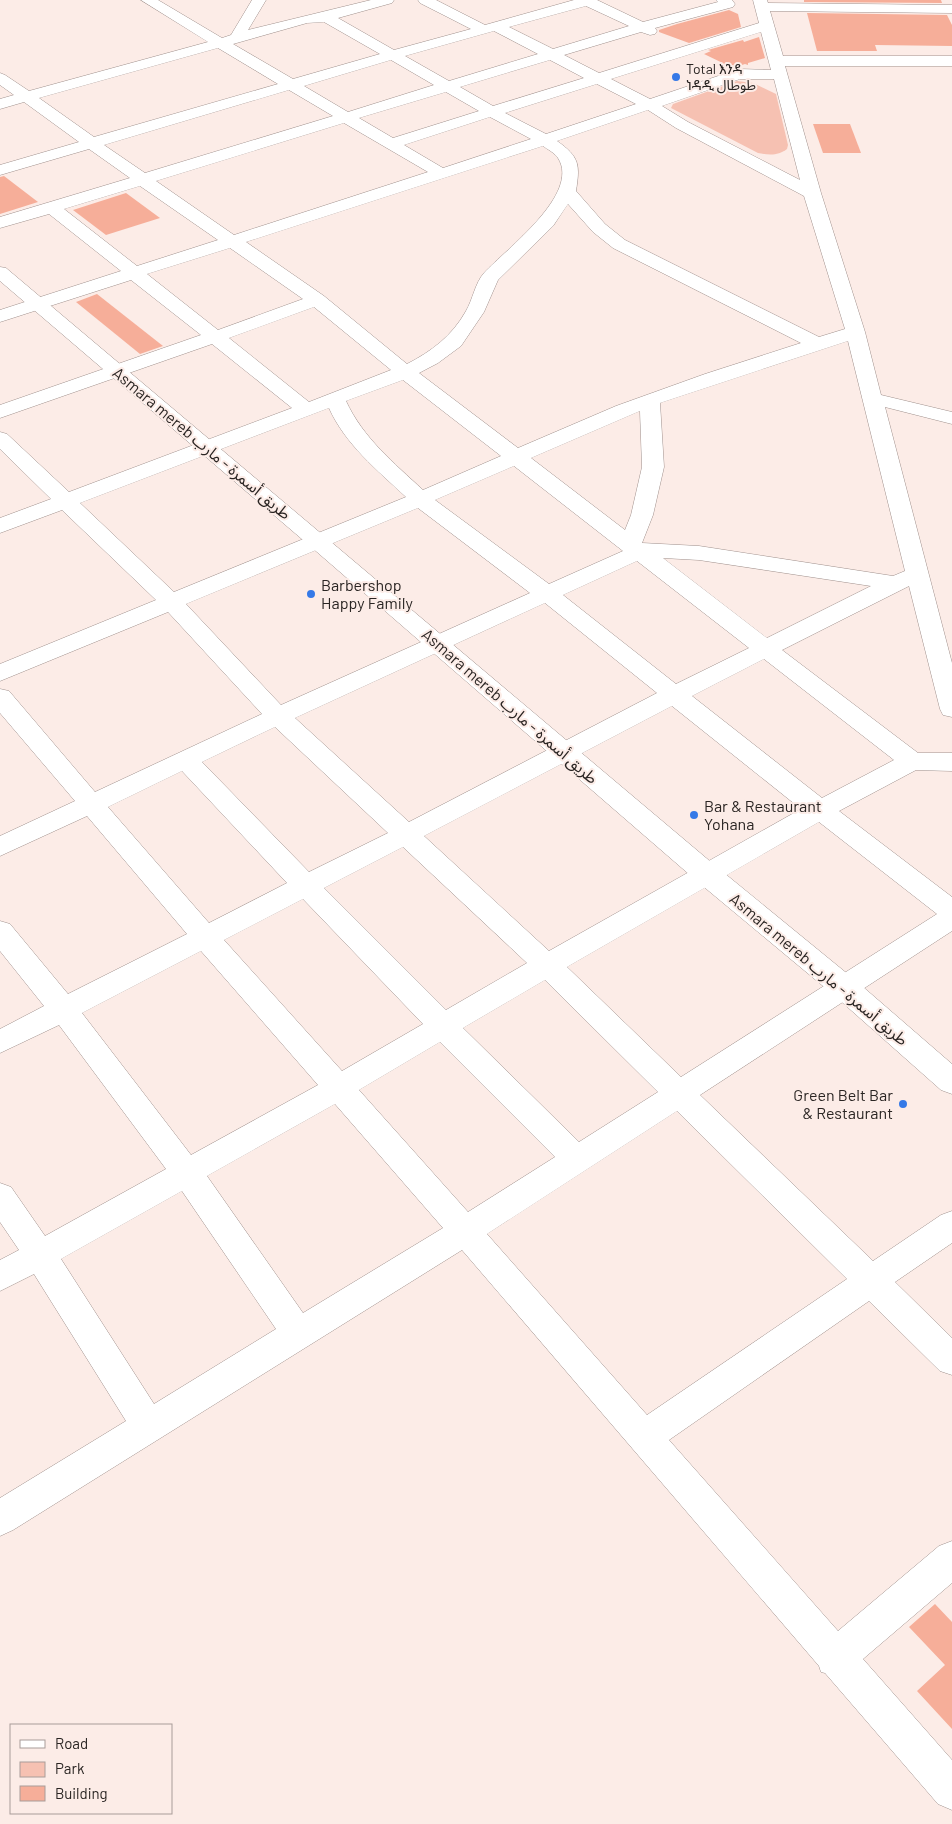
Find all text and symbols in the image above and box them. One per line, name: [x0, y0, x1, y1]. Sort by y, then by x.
place label: Total እንዳ ነዳዲ طوطال: [686, 60, 756, 94]
marker: Total እንዳ ነዳዲ طوطال: [670, 71, 682, 83]
street label: Asmara mereb طريق أسمرة - مارب: [108, 362, 295, 524]
place label: Barbershop Happy Family: [321, 575, 413, 612]
marker: Barbershop Happy Family: [305, 588, 317, 600]
street label: Asmara mereb طريق أسمرة - مارب: [417, 624, 602, 789]
place label: Bar & Restaurant Yohana: [704, 796, 822, 833]
marker: Bar & Restaurant Yohana: [688, 809, 700, 821]
street label: Asmara mereb طريق أسمرة - مارب: [725, 888, 912, 1050]
place label: Green Belt Bar & Restaurant: [793, 1085, 893, 1122]
marker: Green Belt Bar & Restaurant: [897, 1098, 909, 1110]
legend: [10, 1724, 172, 1814]
text: Road: [55, 1734, 88, 1752]
text: Park: [55, 1759, 85, 1777]
text: Building: [55, 1784, 108, 1802]

